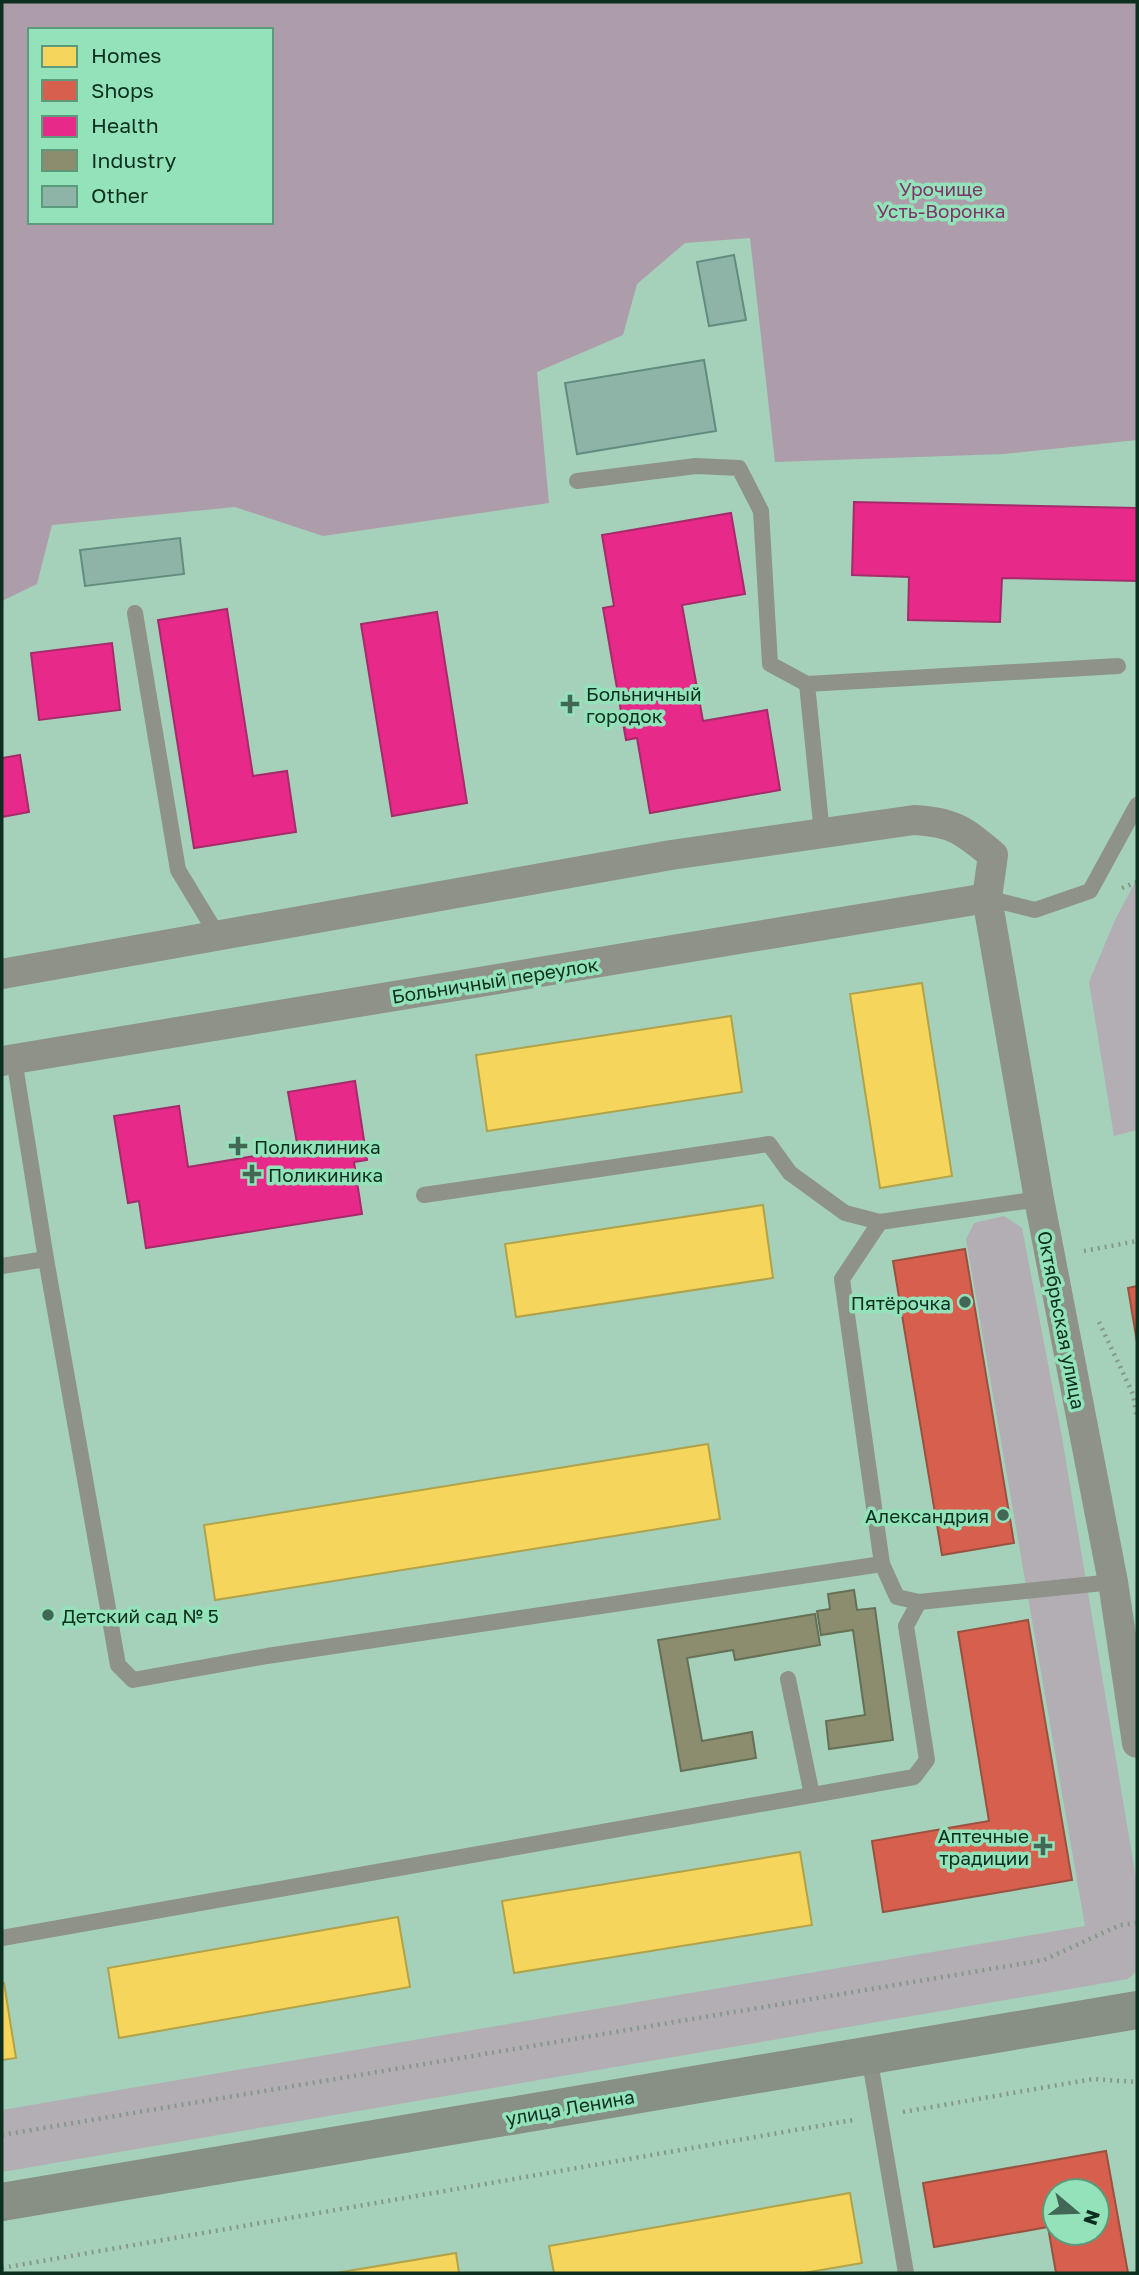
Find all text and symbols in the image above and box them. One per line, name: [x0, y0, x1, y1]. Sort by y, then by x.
legend: [28, 28, 273, 224]
text: Homes: [91, 42, 161, 68]
text: Shops: [91, 77, 154, 103]
text: Health: [91, 112, 159, 138]
text: Industry: [91, 147, 176, 173]
park label: Урочище Усть-Воронка: [876, 177, 1006, 222]
text: Other: [91, 182, 148, 208]
place label: Больничный городок: [586, 682, 702, 727]
marker: Больничный городок: [560, 694, 580, 714]
street label: Больничный переулок: [390, 952, 600, 1008]
place label: Поликлиника: [254, 1135, 381, 1158]
marker: Поликлиника: [228, 1136, 248, 1156]
place label: Поликиника: [268, 1163, 383, 1186]
marker: Поликиника: [242, 1164, 262, 1184]
street label: Октябрьская улица: [1033, 1229, 1091, 1411]
place label: Пятёрочка: [851, 1291, 951, 1314]
marker: Пятёрочка: [957, 1294, 973, 1310]
place label: Александрия: [865, 1504, 989, 1527]
marker: Александрия: [995, 1507, 1011, 1523]
place label: Детский сад № 5: [62, 1604, 219, 1627]
marker: Детский сад № 5: [40, 1607, 56, 1623]
place label: Аптечные традиции: [938, 1824, 1029, 1869]
marker: Аптечные традиции: [1035, 1838, 1051, 1854]
street label: улица Ленина: [504, 2084, 636, 2130]
north arrow: [1041, 2177, 1111, 2247]
text: N: [1079, 2207, 1106, 2228]

